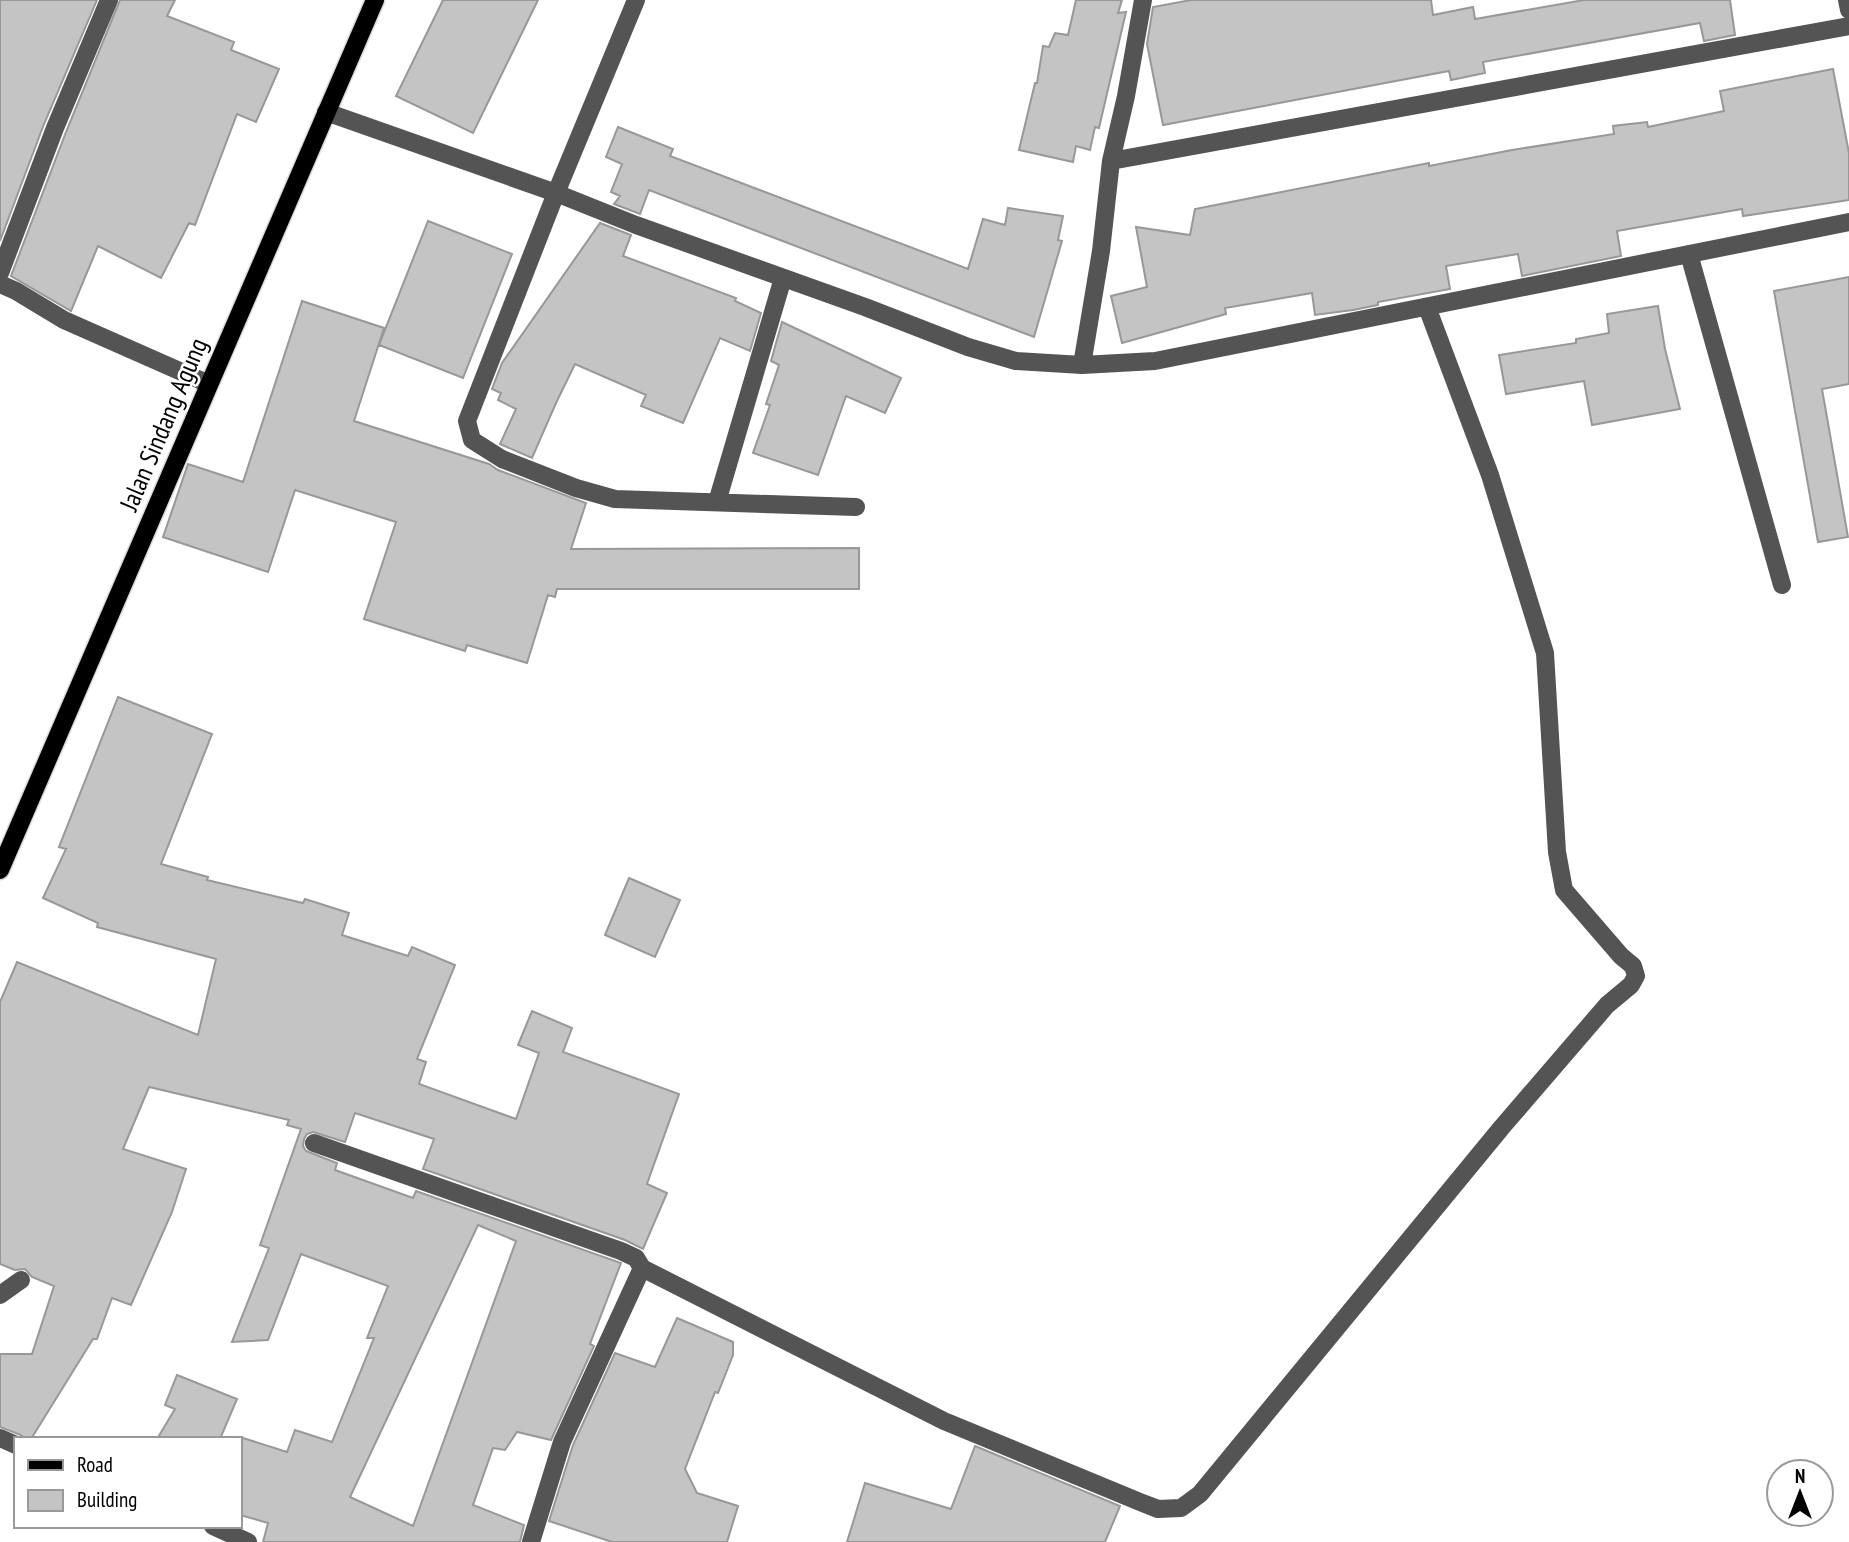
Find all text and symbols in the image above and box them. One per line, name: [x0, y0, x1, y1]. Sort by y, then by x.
street label: Jalan Sindang Agung: [111, 333, 214, 516]
legend: [14, 1437, 242, 1528]
text: Road: [77, 1451, 113, 1478]
north arrow: [1765, 1458, 1835, 1528]
text: N: [1795, 1464, 1805, 1488]
text: Building: [77, 1486, 137, 1513]

